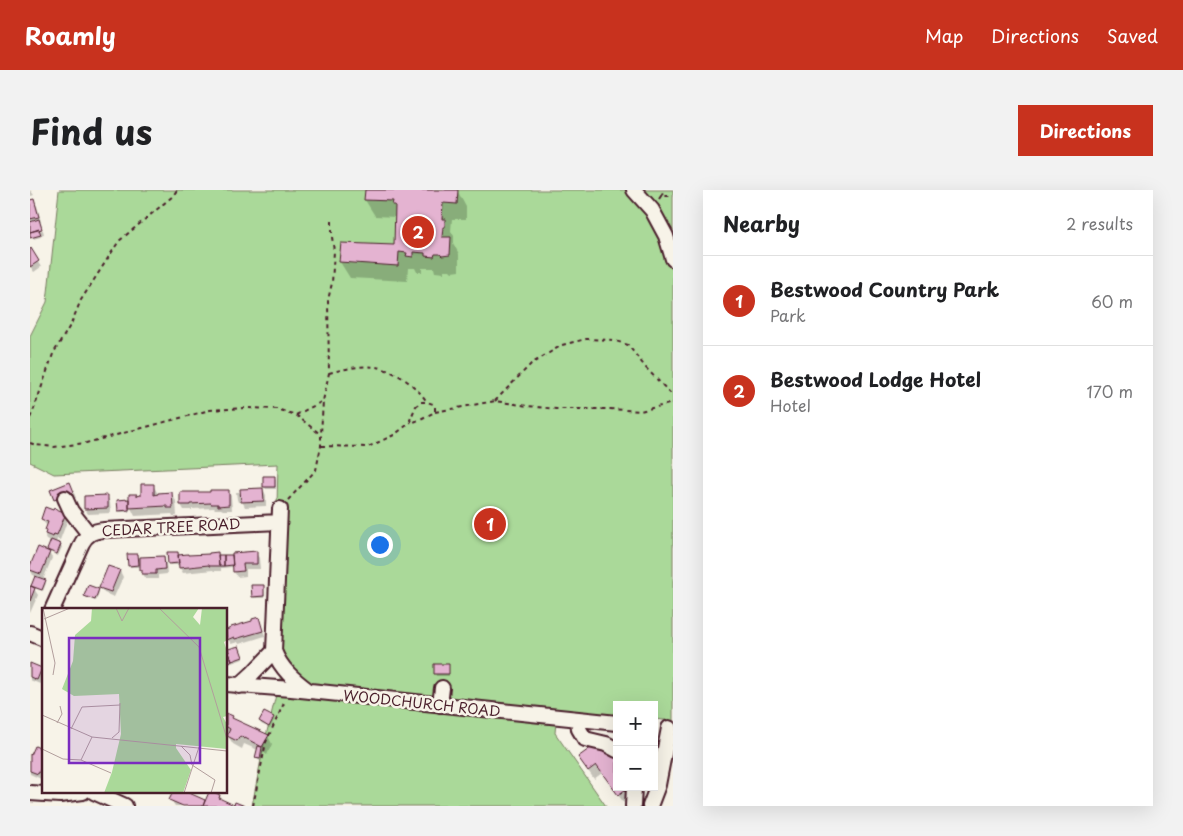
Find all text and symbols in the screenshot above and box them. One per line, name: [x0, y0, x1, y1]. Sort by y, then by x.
text: Roamly: [25, 17, 116, 53]
text: Map: [925, 22, 963, 49]
text: Directions: [991, 22, 1079, 49]
text: Saved: [1107, 22, 1158, 49]
text: Find us: [30, 104, 152, 157]
button: Directions: [1018, 105, 1153, 156]
text: Nearby: [723, 207, 800, 239]
text: 2 results: [1066, 211, 1133, 235]
pin: 2: [402, 213, 434, 251]
text: Bestwood Country Park: [770, 275, 999, 303]
text: 1: [735, 289, 743, 313]
text: 60 m: [1091, 289, 1133, 313]
text: Park: [770, 303, 806, 327]
text: Bestwood Lodge Hotel: [770, 365, 981, 393]
text: 2: [733, 379, 745, 403]
text: 170 m: [1087, 379, 1133, 403]
text: Hotel: [770, 393, 811, 417]
pin: 1: [474, 505, 506, 543]
street label: CEDAR TREE ROAD: [101, 513, 241, 541]
your location: [367, 532, 393, 558]
inset map: [42, 608, 228, 794]
street label: WOODCHURCH ROAD: [342, 684, 502, 722]
map controls: [613, 701, 658, 791]
button: +: [613, 701, 658, 746]
button: −: [613, 746, 658, 791]

